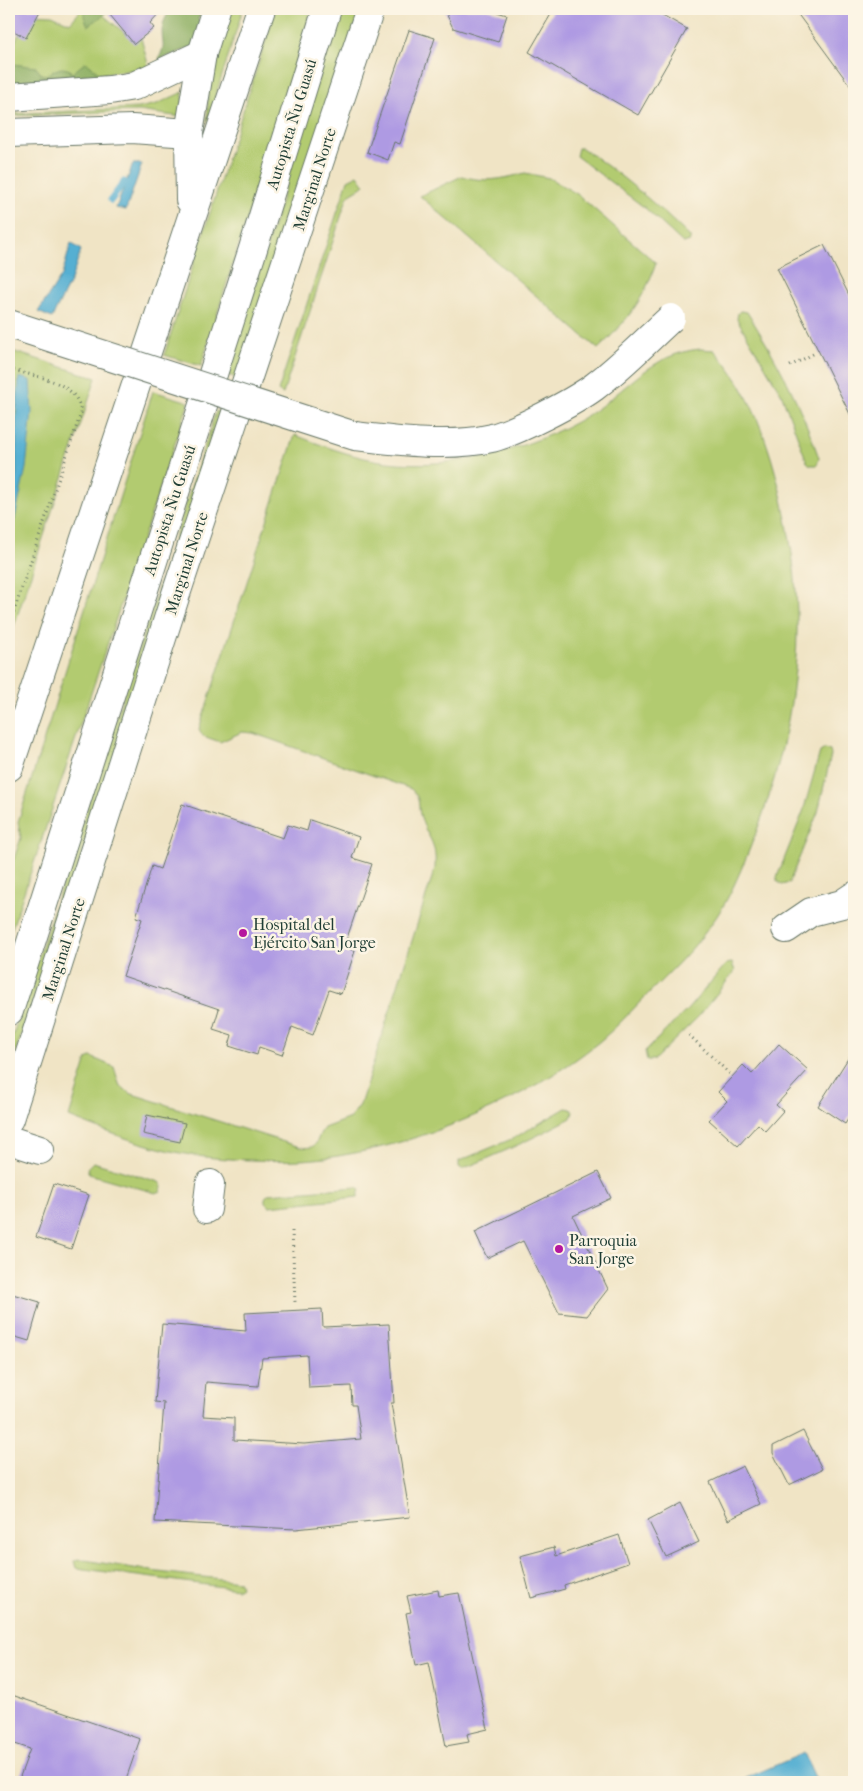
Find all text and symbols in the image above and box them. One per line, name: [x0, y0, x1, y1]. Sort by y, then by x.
street label: Autopista Ñu Guasú: [262, 56, 320, 193]
street label: Marginal Norte: [289, 125, 340, 233]
street label: Autopista Ñu Guasú: [139, 443, 200, 579]
street label: Marginal Norte: [161, 509, 212, 617]
street label: Marginal Norte: [38, 895, 89, 1003]
place label: Hospital del Ejército San Jorge: [253, 915, 376, 952]
marker: Hospital del Ejército San Jorge: [237, 927, 249, 939]
place label: Parroquia San Jorge: [569, 1231, 638, 1268]
marker: Parroquia San Jorge: [553, 1243, 565, 1255]

